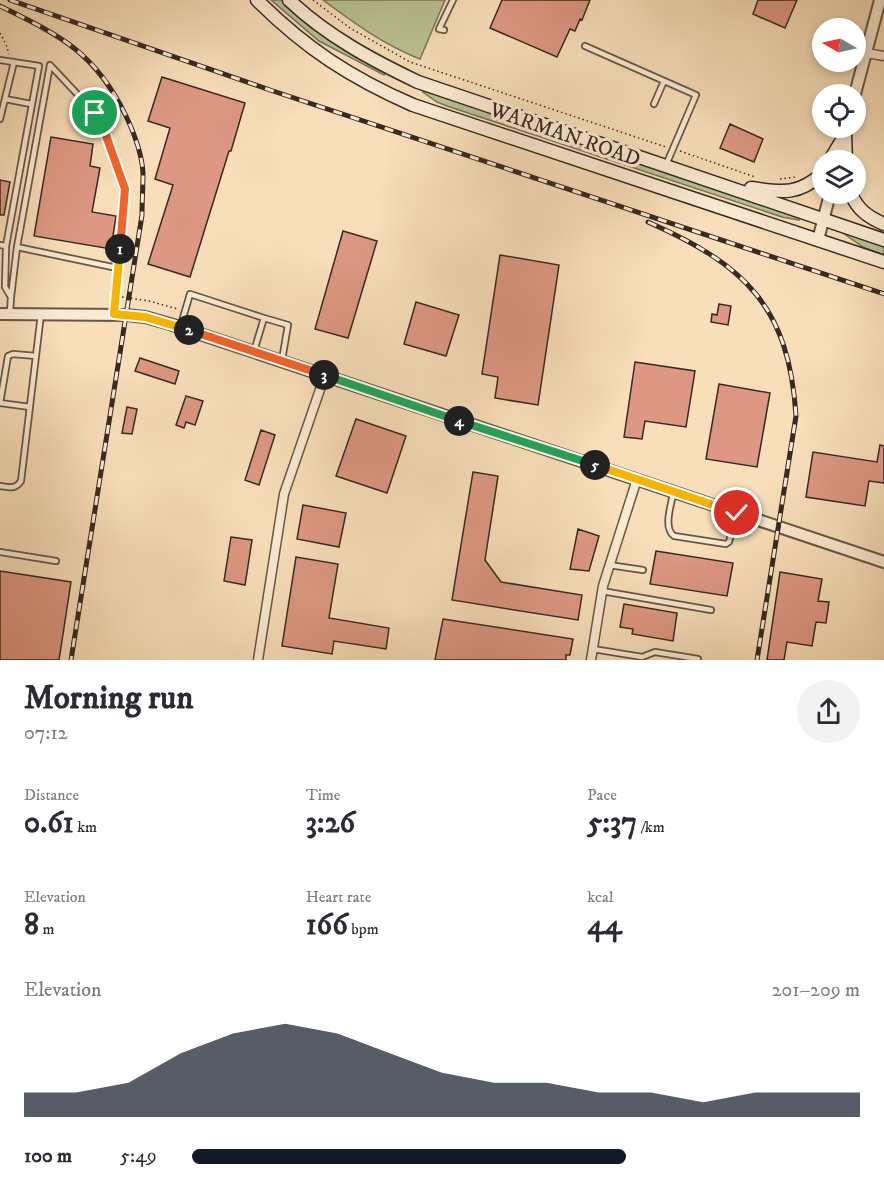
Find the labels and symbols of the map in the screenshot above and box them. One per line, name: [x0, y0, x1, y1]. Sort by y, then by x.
north arrow: [812, 18, 866, 72]
pin: [69, 87, 120, 138]
street label: WARMAN ROAD: [485, 97, 644, 173]
pin: 1: [105, 234, 135, 264]
pin: 2: [174, 315, 204, 345]
pin: 3: [309, 360, 339, 390]
pin: 4: [444, 406, 474, 436]
pin: 5: [580, 450, 610, 480]
pin: [711, 487, 762, 538]

